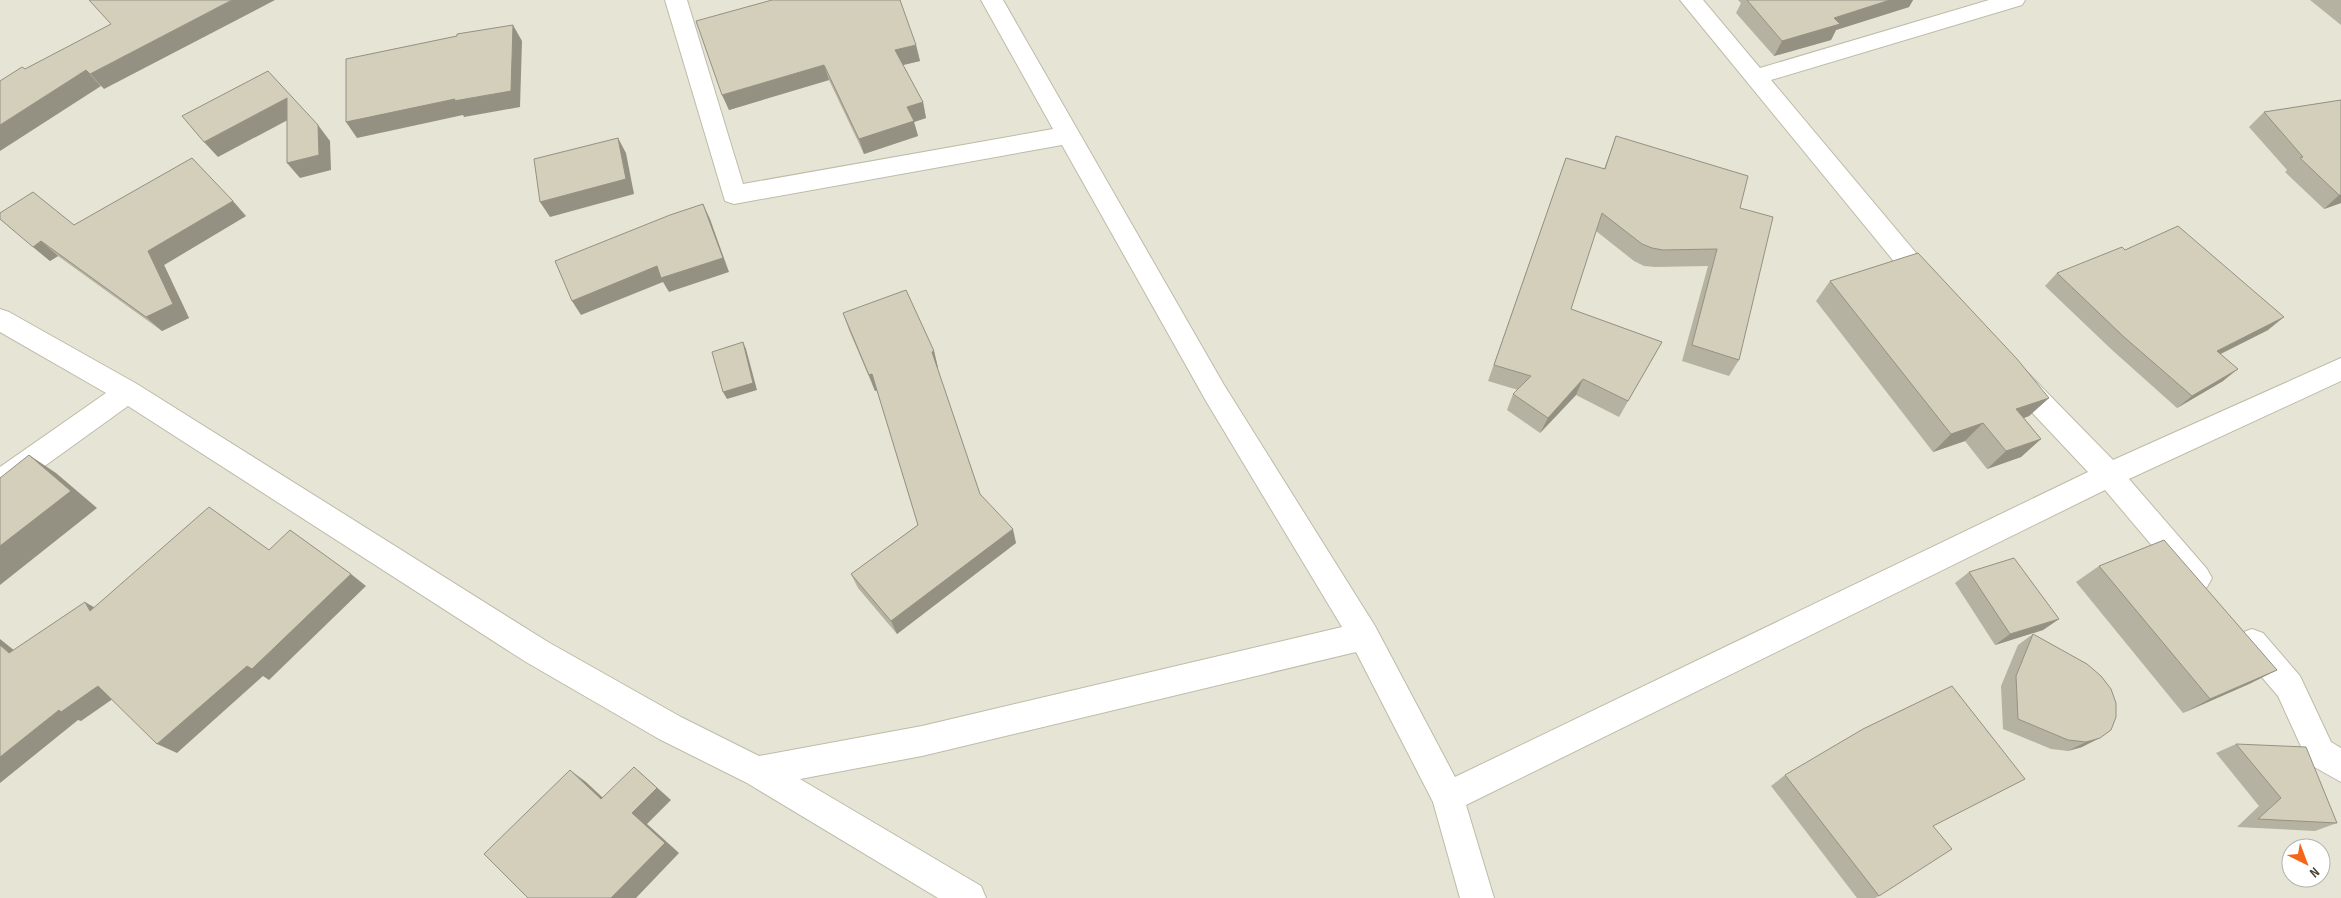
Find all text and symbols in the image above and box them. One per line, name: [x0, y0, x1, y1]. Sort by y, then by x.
north arrow: [2281, 838, 2331, 888]
text: N: [2306, 863, 2323, 881]

